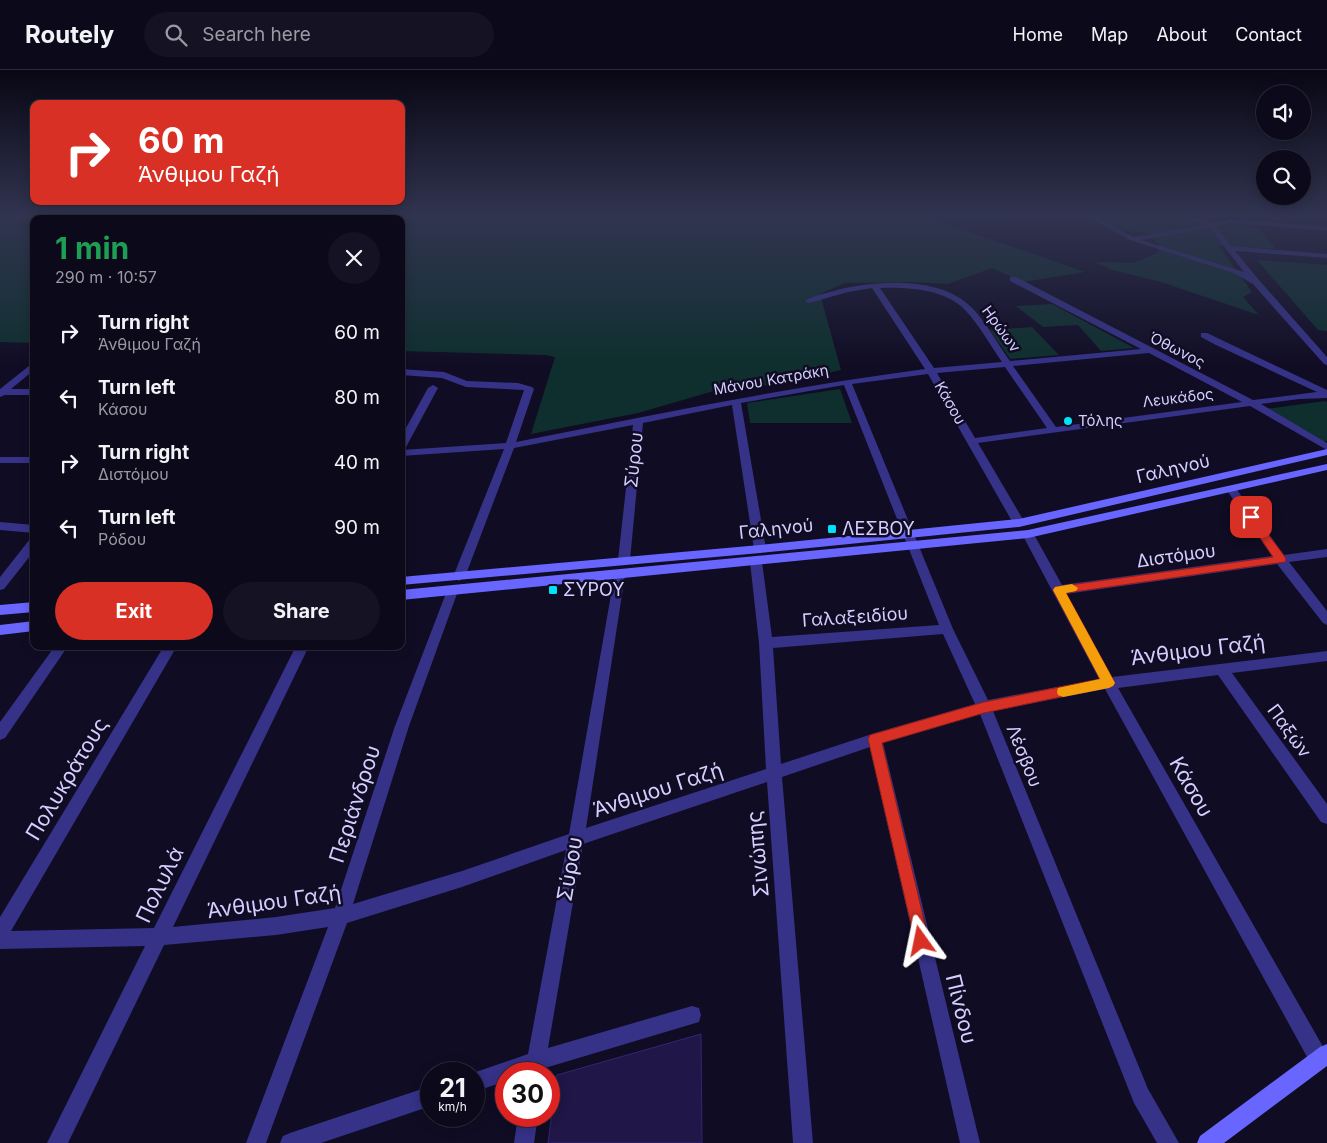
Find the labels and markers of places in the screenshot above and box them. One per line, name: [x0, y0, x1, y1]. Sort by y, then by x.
place label: Τόλης: [1078, 411, 1123, 430]
marker: Τόλης: [1062, 415, 1074, 427]
pin: [1230, 496, 1272, 538]
place label: ΛΕΣΒΟΥ: [842, 518, 915, 539]
marker: ΛΕΣΒΟΥ: [826, 523, 838, 535]
place label: ΣΥΡΟΥ: [563, 579, 625, 600]
marker: ΣΥΡΟΥ: [547, 584, 559, 596]

